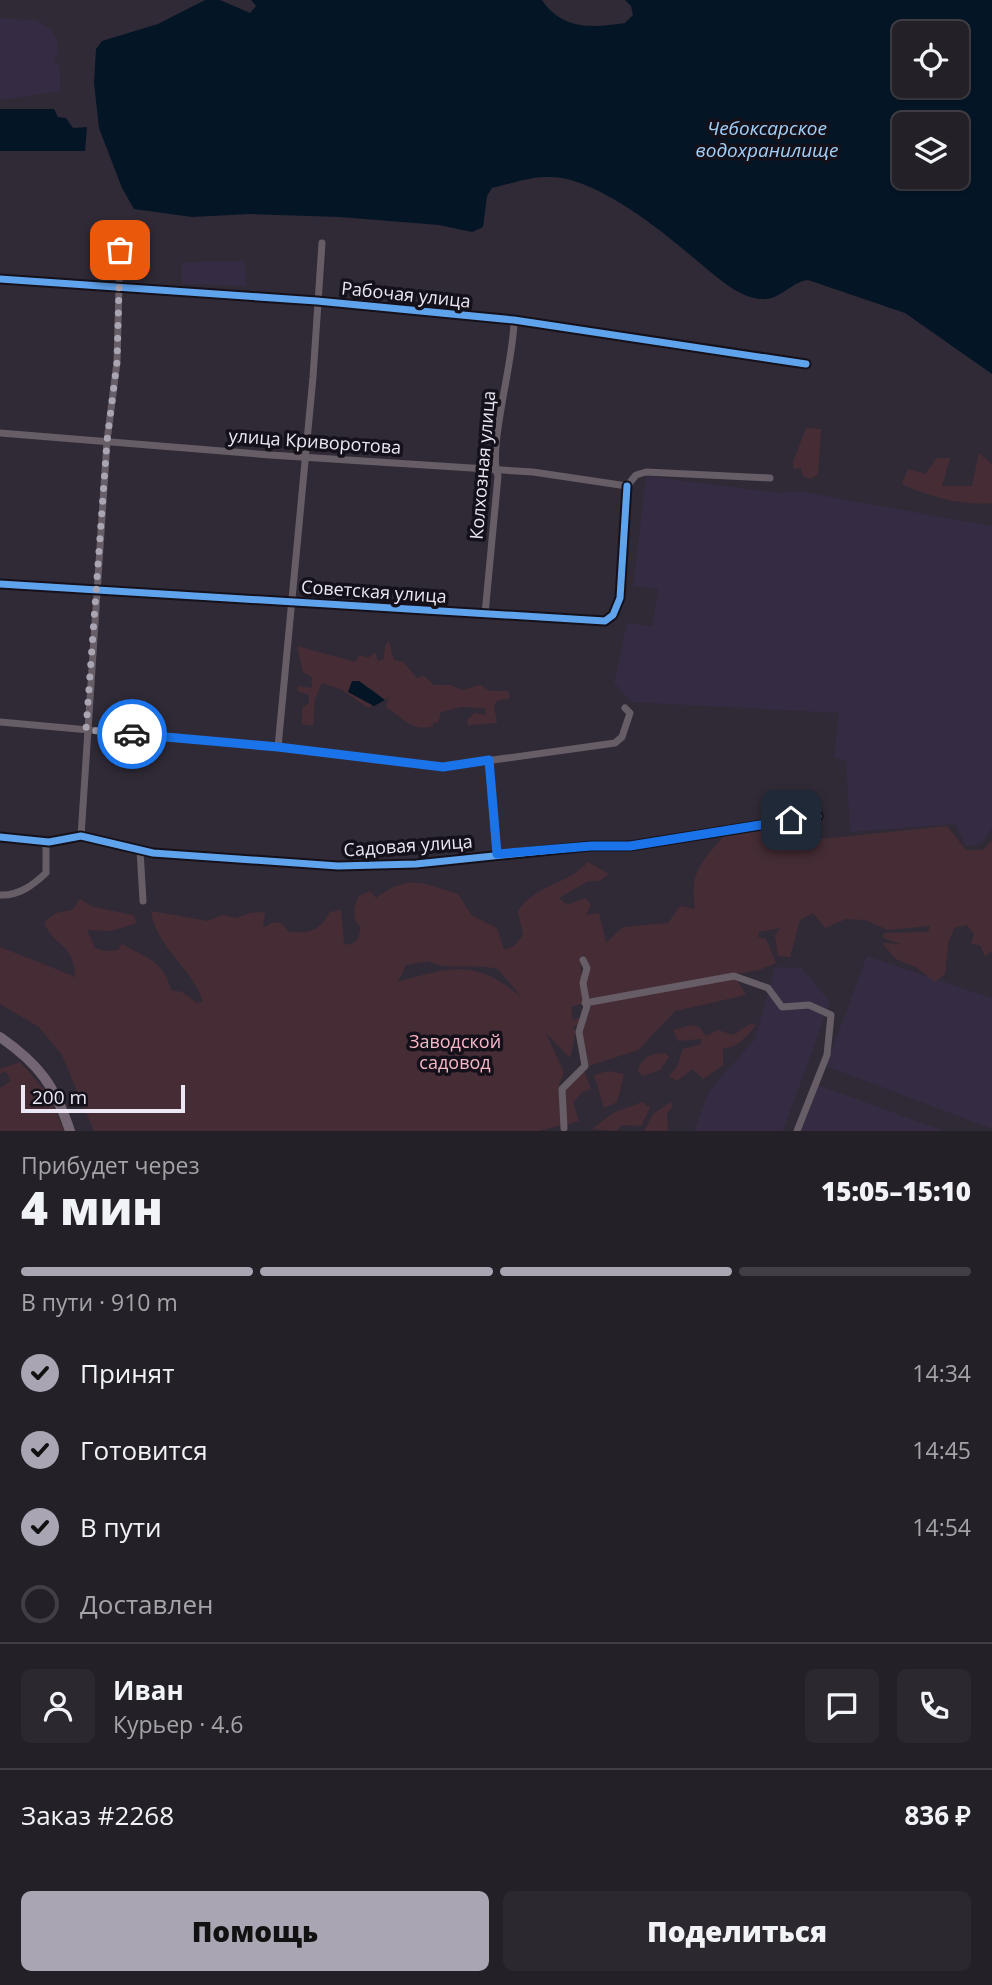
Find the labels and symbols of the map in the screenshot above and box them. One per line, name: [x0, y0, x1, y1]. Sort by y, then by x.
water label: Чебоксарское водохранилище: [696, 115, 838, 163]
pin: [90, 220, 150, 280]
street label: Рабочая улица: [340, 275, 472, 313]
street label: Колхозная улица: [464, 390, 500, 540]
street label: улица Криворотова: [228, 423, 402, 459]
street label: Советская улица: [300, 574, 448, 608]
courier: [97, 699, 167, 769]
pin: [761, 790, 821, 850]
street label: Садовая улица: [343, 829, 473, 861]
park label: Заводской садовод: [409, 1029, 501, 1074]
scale bar: [21, 1082, 186, 1114]

